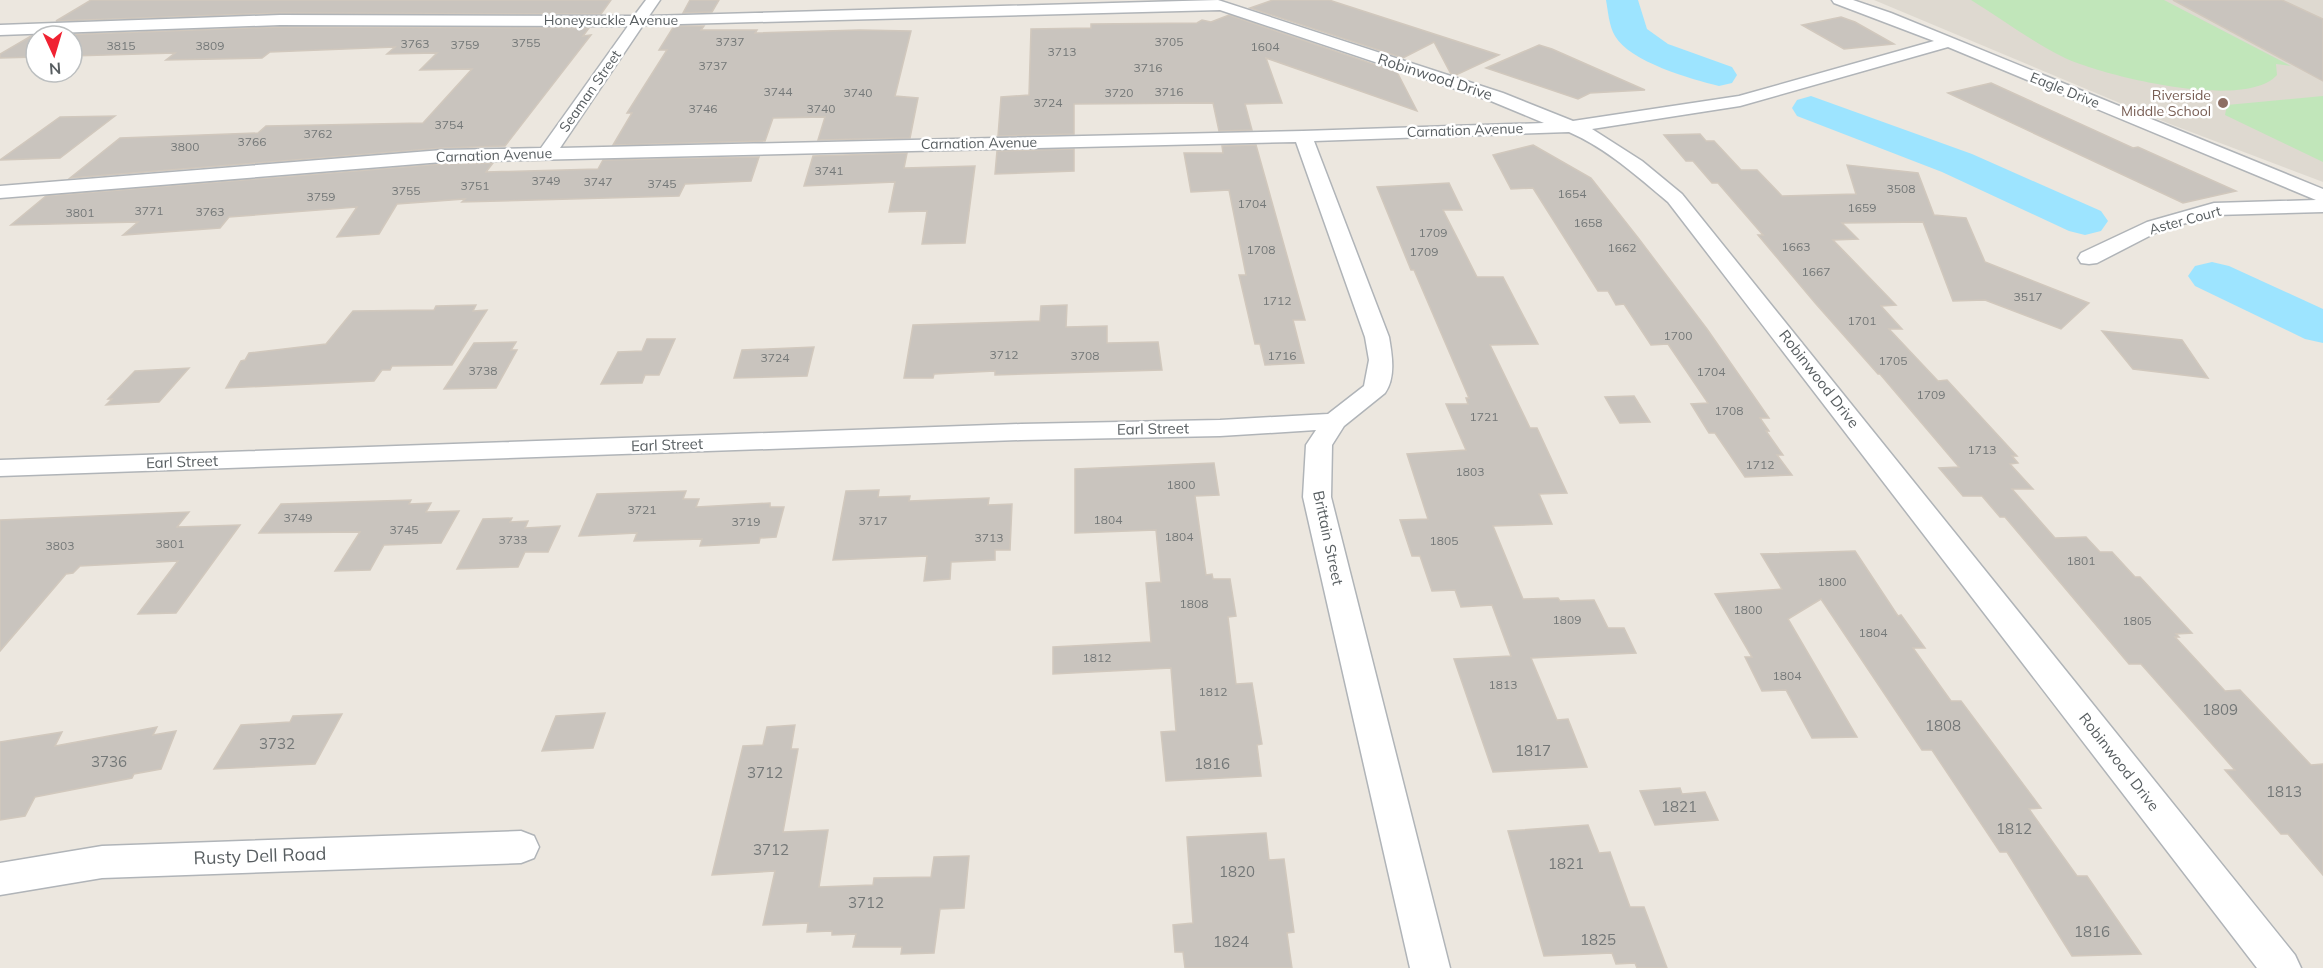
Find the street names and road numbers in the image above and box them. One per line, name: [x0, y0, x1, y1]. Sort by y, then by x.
street label: Honeysuckle Avenue: [544, 11, 678, 29]
street label: Seaman Street: [555, 46, 625, 135]
street label: Robinwood Drive: [1376, 49, 1495, 104]
street label: Eagle Drive: [2028, 68, 2102, 112]
street label: Carnation Avenue: [1407, 119, 1523, 141]
street label: Carnation Avenue: [921, 133, 1037, 153]
street label: Carnation Avenue: [436, 144, 552, 166]
street label: Aster Court: [2147, 202, 2223, 238]
street label: Robinwood Drive: [1775, 326, 1864, 432]
street label: Earl Street: [1117, 418, 1189, 439]
street label: Earl Street: [631, 434, 703, 455]
street label: Earl Street: [146, 451, 218, 472]
street label: Brittain Street: [1309, 489, 1348, 587]
street label: Robinwood Drive: [2075, 709, 2164, 815]
street label: Rusty Dell Road: [193, 842, 327, 869]

